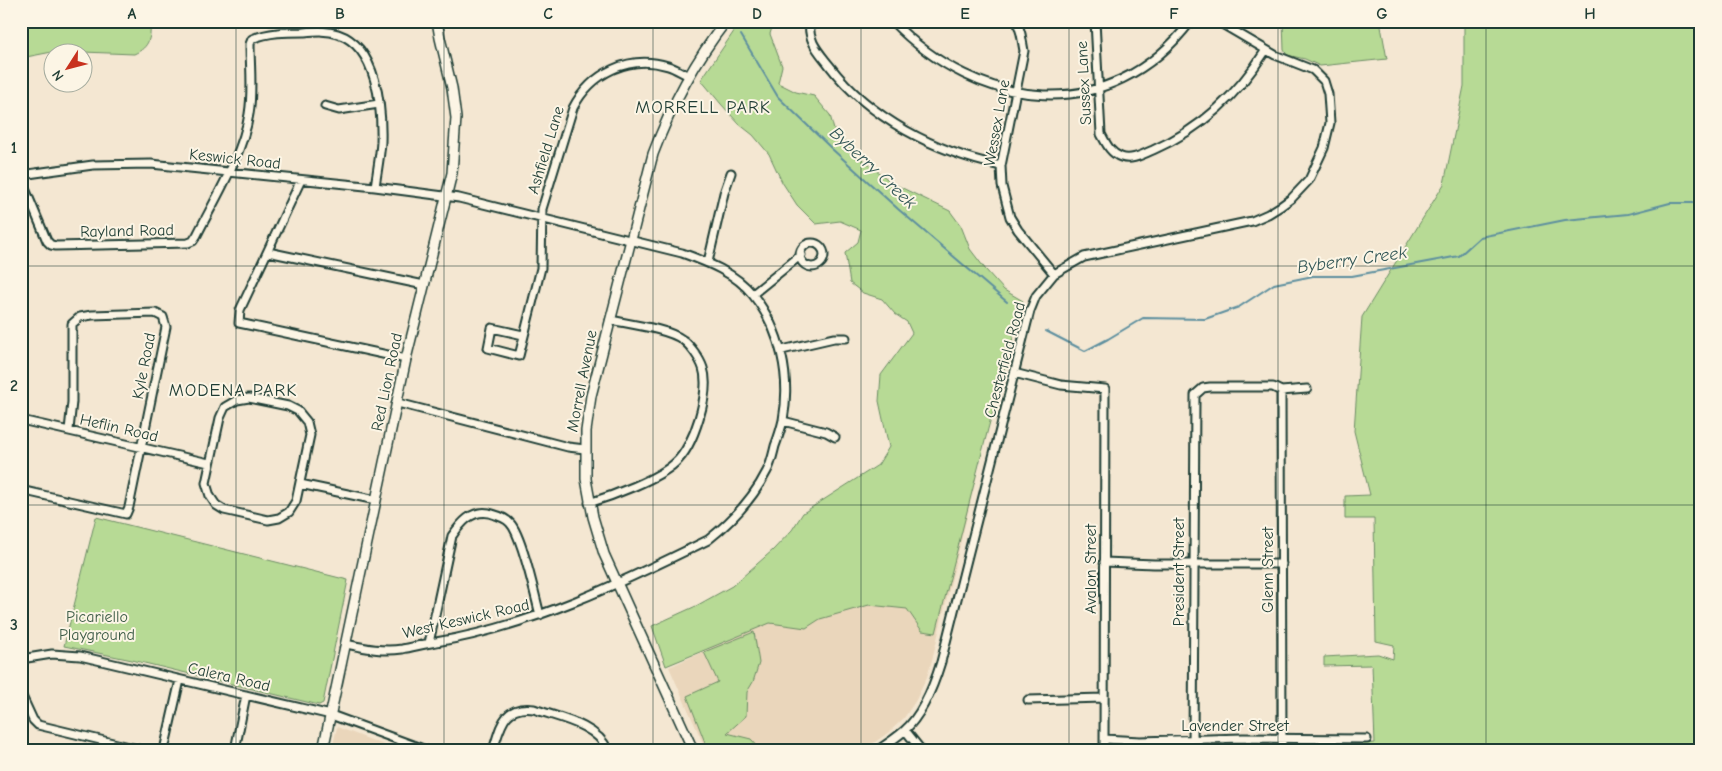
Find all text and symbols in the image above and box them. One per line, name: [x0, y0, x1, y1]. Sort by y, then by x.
text: A: [128, 5, 137, 23]
text: B: [335, 5, 345, 23]
text: C: [543, 5, 553, 23]
text: D: [752, 5, 762, 23]
text: E: [960, 5, 970, 23]
text: F: [1169, 5, 1179, 23]
text: G: [1376, 5, 1388, 23]
text: H: [1584, 5, 1596, 23]
street label: Sussex Lane: [1073, 41, 1095, 125]
north arrow: [42, 42, 92, 92]
text: N: [48, 67, 67, 84]
street label: Wessex Lane: [981, 78, 1013, 168]
district label: MORRELL PARK: [635, 97, 771, 118]
street label: Ashfield Lane: [524, 104, 568, 196]
water label: Byberry Creek: [825, 123, 921, 214]
text: 1: [11, 139, 17, 157]
street label: Keswick Road: [188, 145, 282, 173]
street label: Rayland Road: [80, 221, 174, 241]
water label: Byberry Creek: [1296, 242, 1409, 278]
street label: Chesterfield Road: [981, 300, 1029, 420]
street label: Morrell Avenue: [563, 329, 601, 433]
street label: Kyle Road: [129, 331, 159, 401]
street label: Red Lion Road: [368, 331, 406, 433]
text: 2: [10, 377, 18, 395]
district label: MODENA PARK: [169, 380, 297, 401]
street label: Heflin Road: [78, 410, 160, 446]
street label: President Street: [1170, 517, 1188, 626]
street label: Avalon Street: [1082, 524, 1100, 614]
street label: Glenn Street: [1259, 527, 1277, 613]
street label: West Keswick Road: [401, 596, 531, 642]
park label: Picariello Playground: [59, 608, 135, 644]
text: 3: [10, 616, 18, 634]
street label: Calera Road: [186, 659, 272, 695]
street label: Lavender Street: [1181, 717, 1289, 735]

